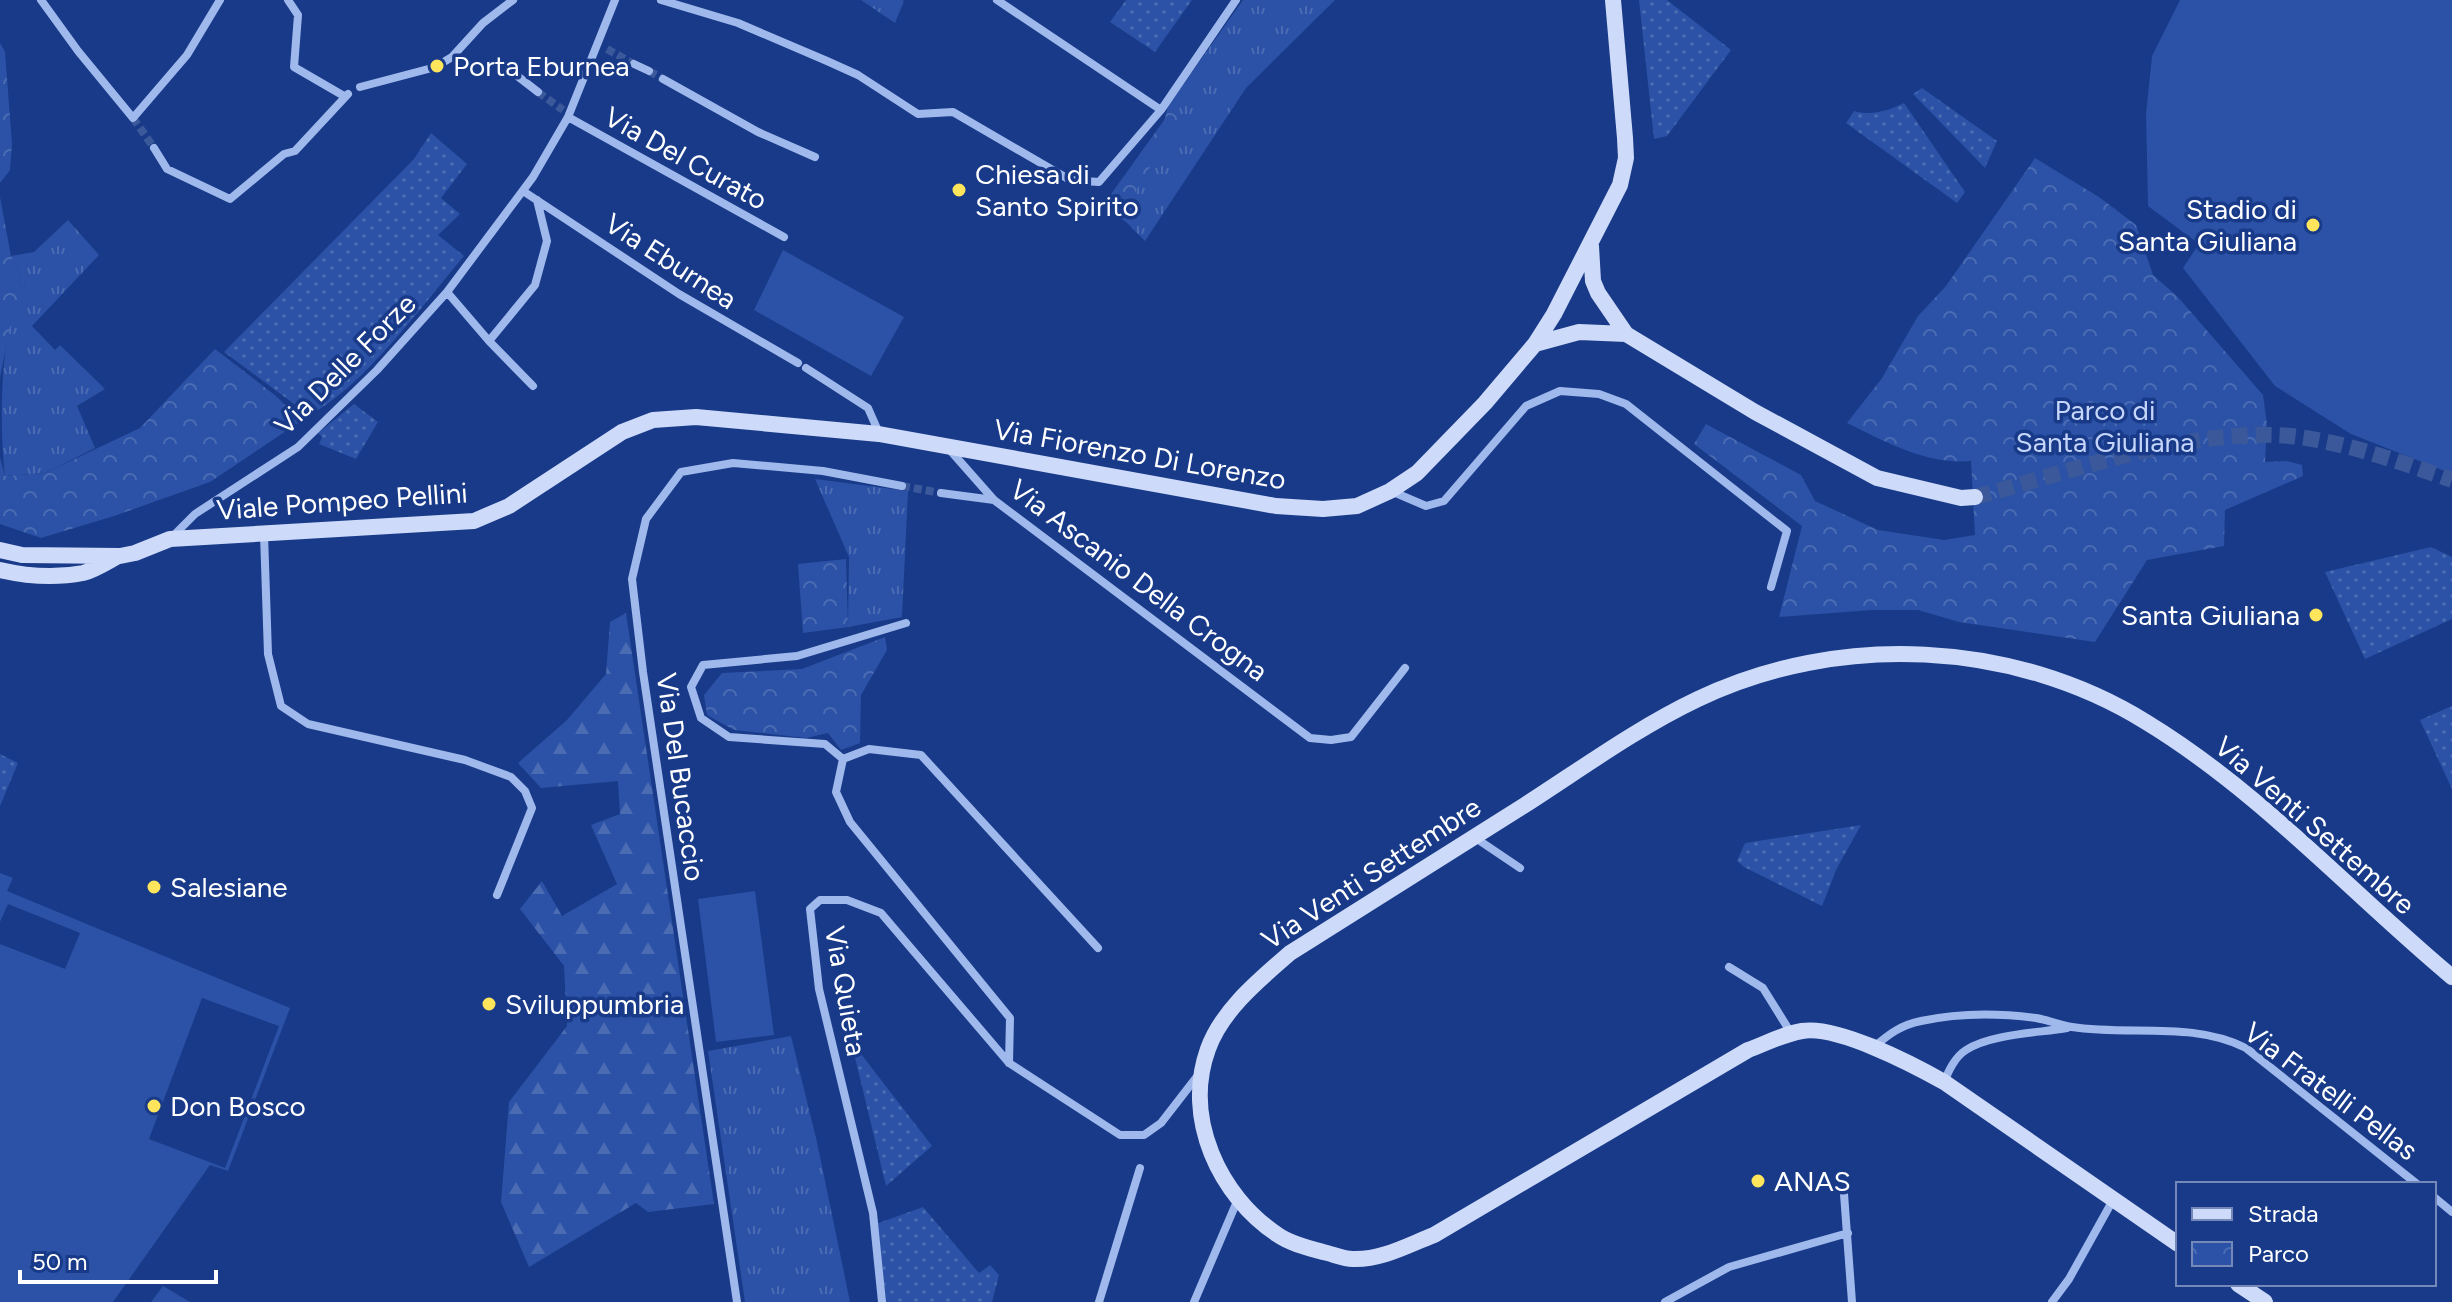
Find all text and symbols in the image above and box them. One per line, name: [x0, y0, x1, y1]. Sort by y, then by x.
place label: Porta Eburnea: [453, 49, 630, 83]
marker: Porta Eburnea: [428, 57, 446, 75]
street label: Via Del Curato: [599, 99, 773, 217]
place label: Chiesa di Santo Spirito: [975, 157, 1139, 223]
marker: Chiesa di Santo Spirito: [950, 181, 968, 199]
place label: Stadio di Santa Giuliana: [2118, 192, 2297, 258]
street label: Via Eburnea: [599, 206, 743, 316]
marker: Stadio di Santa Giuliana: [2304, 216, 2322, 234]
street label: Via Delle Forze: [267, 286, 423, 442]
park label: Parco di Santa Giuliana: [2015, 393, 2195, 459]
street label: Via Fiorenzo Di Lorenzo: [991, 412, 1289, 496]
street label: Via Ascanio Della Crogna: [1003, 472, 1275, 688]
street label: Viale Pompeo Pellini: [215, 475, 469, 527]
place label: Santa Giuliana: [2121, 598, 2300, 632]
marker: Santa Giuliana: [2307, 606, 2325, 624]
street label: Via Del Bucaccio: [650, 671, 712, 883]
street label: Via Venti Settembre: [2208, 729, 2422, 921]
street label: Via Venti Settembre: [1255, 790, 1487, 956]
place label: Salesiane: [170, 870, 288, 904]
marker: Salesiane: [145, 878, 163, 896]
street label: Via Quieta: [818, 923, 874, 1059]
place label: Sviluppumbria: [505, 987, 684, 1021]
marker: Sviluppumbria: [480, 995, 498, 1013]
street label: Via Fratelli Pellas: [2238, 1015, 2424, 1167]
place label: Don Bosco: [170, 1089, 306, 1123]
marker: Don Bosco: [145, 1097, 163, 1115]
place label: ANAS: [1774, 1164, 1851, 1198]
marker: ANAS: [1749, 1172, 1767, 1190]
legend: [2176, 1182, 2436, 1286]
text: Strada: [2248, 1199, 2318, 1228]
scale bar: [20, 1234, 216, 1284]
text: Parco: [2248, 1239, 2309, 1268]
text: 50 m: [32, 1247, 88, 1276]

